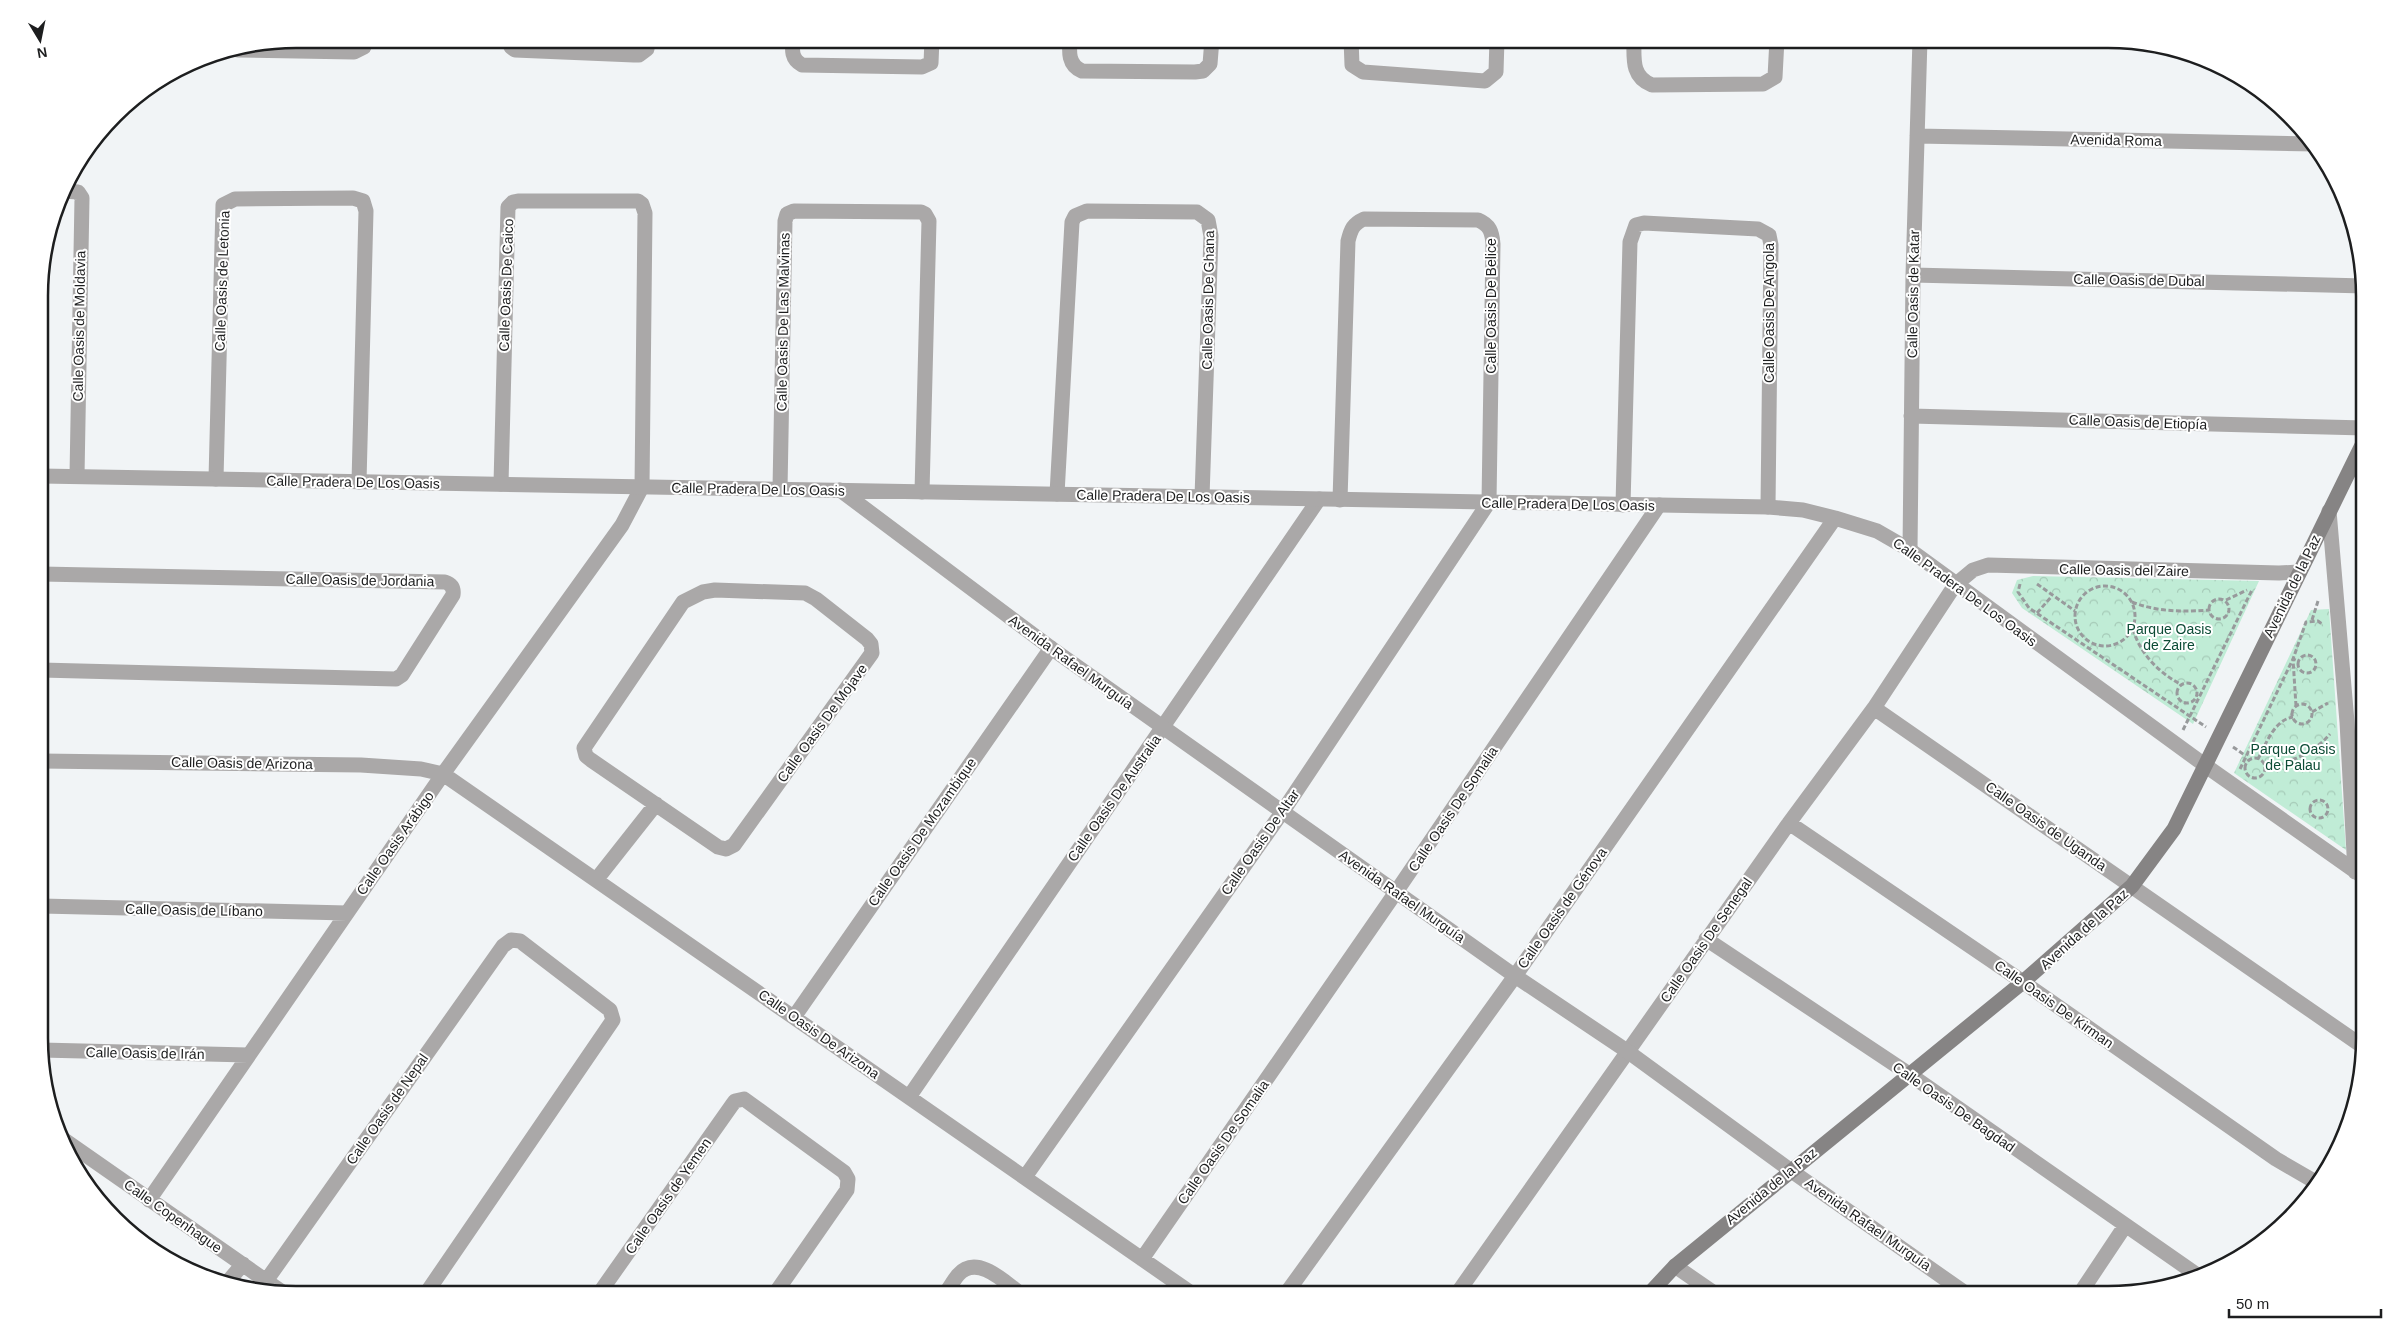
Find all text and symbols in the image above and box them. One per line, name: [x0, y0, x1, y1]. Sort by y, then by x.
north arrow: [15, 15, 65, 65]
text: N: [36, 44, 49, 62]
street label: Avenida Roma: [2070, 131, 2162, 149]
street label: Calle Oasis de Letonia: [212, 210, 232, 352]
street label: Calle Oasis De Caico: [496, 218, 516, 352]
street label: Calle Oasis de Katar: [1904, 229, 1922, 358]
street label: Calle Oasis De Ghana: [1199, 230, 1217, 370]
street label: Calle Oasis De Las Malvinas: [773, 232, 793, 412]
street label: Calle Oasis De Belice: [1483, 238, 1499, 374]
street label: Calle Oasis De Angola: [1761, 243, 1777, 383]
street label: Calle Oasis de Moldavia: [70, 250, 88, 402]
street label: Calle Oasis de Dubal: [2073, 271, 2205, 289]
street label: Calle Oasis de Etiopía: [2068, 412, 2208, 432]
street label: Calle Pradera De Los Oasis: [266, 472, 440, 492]
street label: Calle Pradera De Los Oasis: [671, 479, 845, 499]
street label: Calle Pradera De Los Oasis: [1076, 486, 1250, 506]
street label: Calle Pradera De Los Oasis: [1481, 494, 1655, 514]
street label: Avenida de la Paz: [2260, 532, 2324, 640]
street label: Calle Pradera De Los Oasis: [1890, 535, 2040, 649]
street label: Calle Oasis del Zaire: [2059, 561, 2189, 579]
street label: Calle Oasis de Jordania: [286, 571, 435, 589]
street label: Avenida Rafael Murguía: [1006, 611, 1137, 713]
park label: Parque Oasis de Zaire: [2127, 621, 2211, 653]
street label: Calle Oasis De Mojave: [774, 661, 870, 785]
street label: Calle Oasis De Australia: [1064, 731, 1164, 864]
park label: Parque Oasis de Palau: [2251, 741, 2335, 773]
street label: Calle Oasis De Somalia: [1405, 743, 1501, 875]
street label: Calle Oasis de Arizona: [171, 754, 313, 772]
street label: Calle Oasis De Mozambique: [865, 755, 980, 909]
street label: Calle Oasis de Uganda: [1982, 778, 2110, 874]
street label: Calle Oasis De Altar: [1218, 786, 1303, 898]
street label: Calle Oasis Arábigo: [353, 788, 437, 898]
street label: Calle Oasis de Génova: [1514, 844, 1610, 972]
street label: Avenida Rafael Murguía: [1336, 846, 1468, 946]
street label: Calle Oasis De Senegal: [1657, 875, 1755, 1005]
street label: Avenida de la Paz: [2037, 885, 2131, 973]
street label: Calle Oasis de Líbano: [125, 901, 263, 919]
street label: Calle Oasis De Kirman: [1991, 957, 2117, 1051]
street label: Calle Oasis De Arizona: [755, 986, 883, 1082]
street label: Calle Oasis de Irán: [85, 1044, 205, 1062]
street label: Calle Oasis de Nepal: [343, 1051, 431, 1167]
street label: Calle Oasis De Bagdad: [1890, 1059, 2018, 1155]
street label: Calle Oasis De Somalia: [1174, 1077, 1272, 1207]
street label: Calle Oasis de Yemen: [622, 1135, 714, 1257]
street label: Avenida de la Paz: [1722, 1144, 1820, 1228]
street label: Avenida Rafael Murguía: [1802, 1174, 1934, 1274]
street label: Calle Copenhague: [121, 1176, 225, 1256]
scale bar: [2229, 1286, 2382, 1318]
text: 50 m: [2236, 1295, 2269, 1312]

